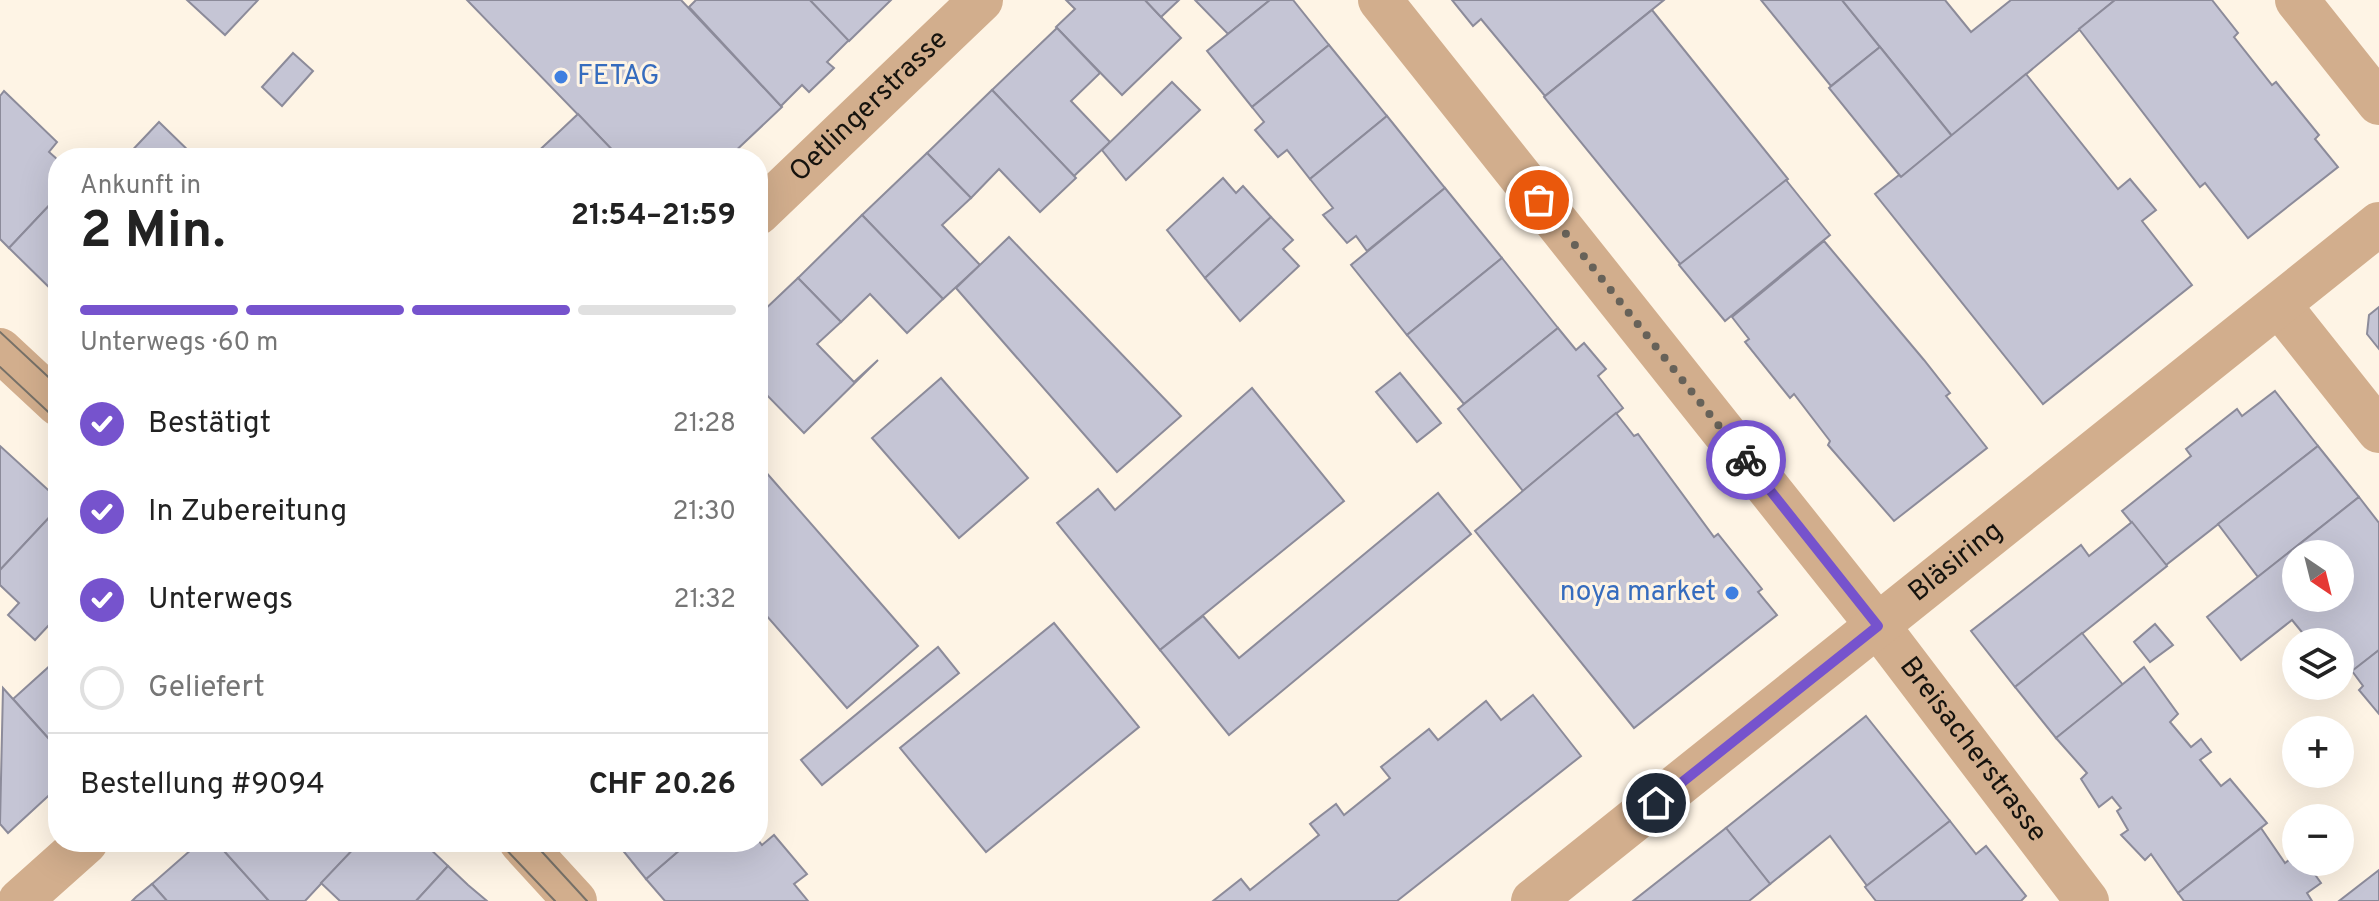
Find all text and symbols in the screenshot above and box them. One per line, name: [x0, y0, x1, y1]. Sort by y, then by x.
street label: Oetlingerstrasse: [783, 23, 956, 191]
place label: FETAG: [577, 59, 660, 95]
marker: FETAG: [552, 68, 570, 86]
pin: [1505, 166, 1573, 234]
text: Ankunft in: [80, 170, 201, 203]
icon: bag: [1517, 178, 1561, 222]
text: 21:54–21:59: [571, 198, 736, 235]
text: 2 Min.: [80, 200, 225, 266]
text: Unterwegs · 60 m: [80, 327, 278, 360]
icon: check: [80, 402, 124, 446]
text: Bestätigt: [148, 406, 271, 443]
text: 21:28: [673, 408, 736, 441]
courier: [1706, 420, 1786, 500]
icon: bike: [1724, 438, 1768, 482]
icon: check: [80, 490, 124, 534]
text: In Zubereitung: [148, 494, 347, 531]
text: 21:30: [672, 496, 736, 529]
street label: Bläsiring: [1902, 514, 2011, 611]
north arrow: [2282, 540, 2354, 612]
map controls: [2282, 540, 2354, 876]
place label: noya market: [1560, 575, 1716, 611]
icon: check: [80, 578, 124, 622]
text: Unterwegs: [148, 582, 293, 619]
text: 21:32: [673, 584, 736, 617]
marker: noya market: [1723, 584, 1741, 602]
button: layers: [2282, 628, 2354, 700]
street label: Breisacherstrasse: [1890, 650, 2054, 850]
text: Geliefert: [148, 670, 265, 707]
button: +: [2282, 716, 2354, 788]
text: Bestellung #9094: [80, 767, 325, 804]
text: CHF 20.26: [589, 767, 736, 804]
pin: [1622, 769, 1690, 837]
icon: home: [1634, 781, 1678, 825]
button: −: [2282, 804, 2354, 876]

